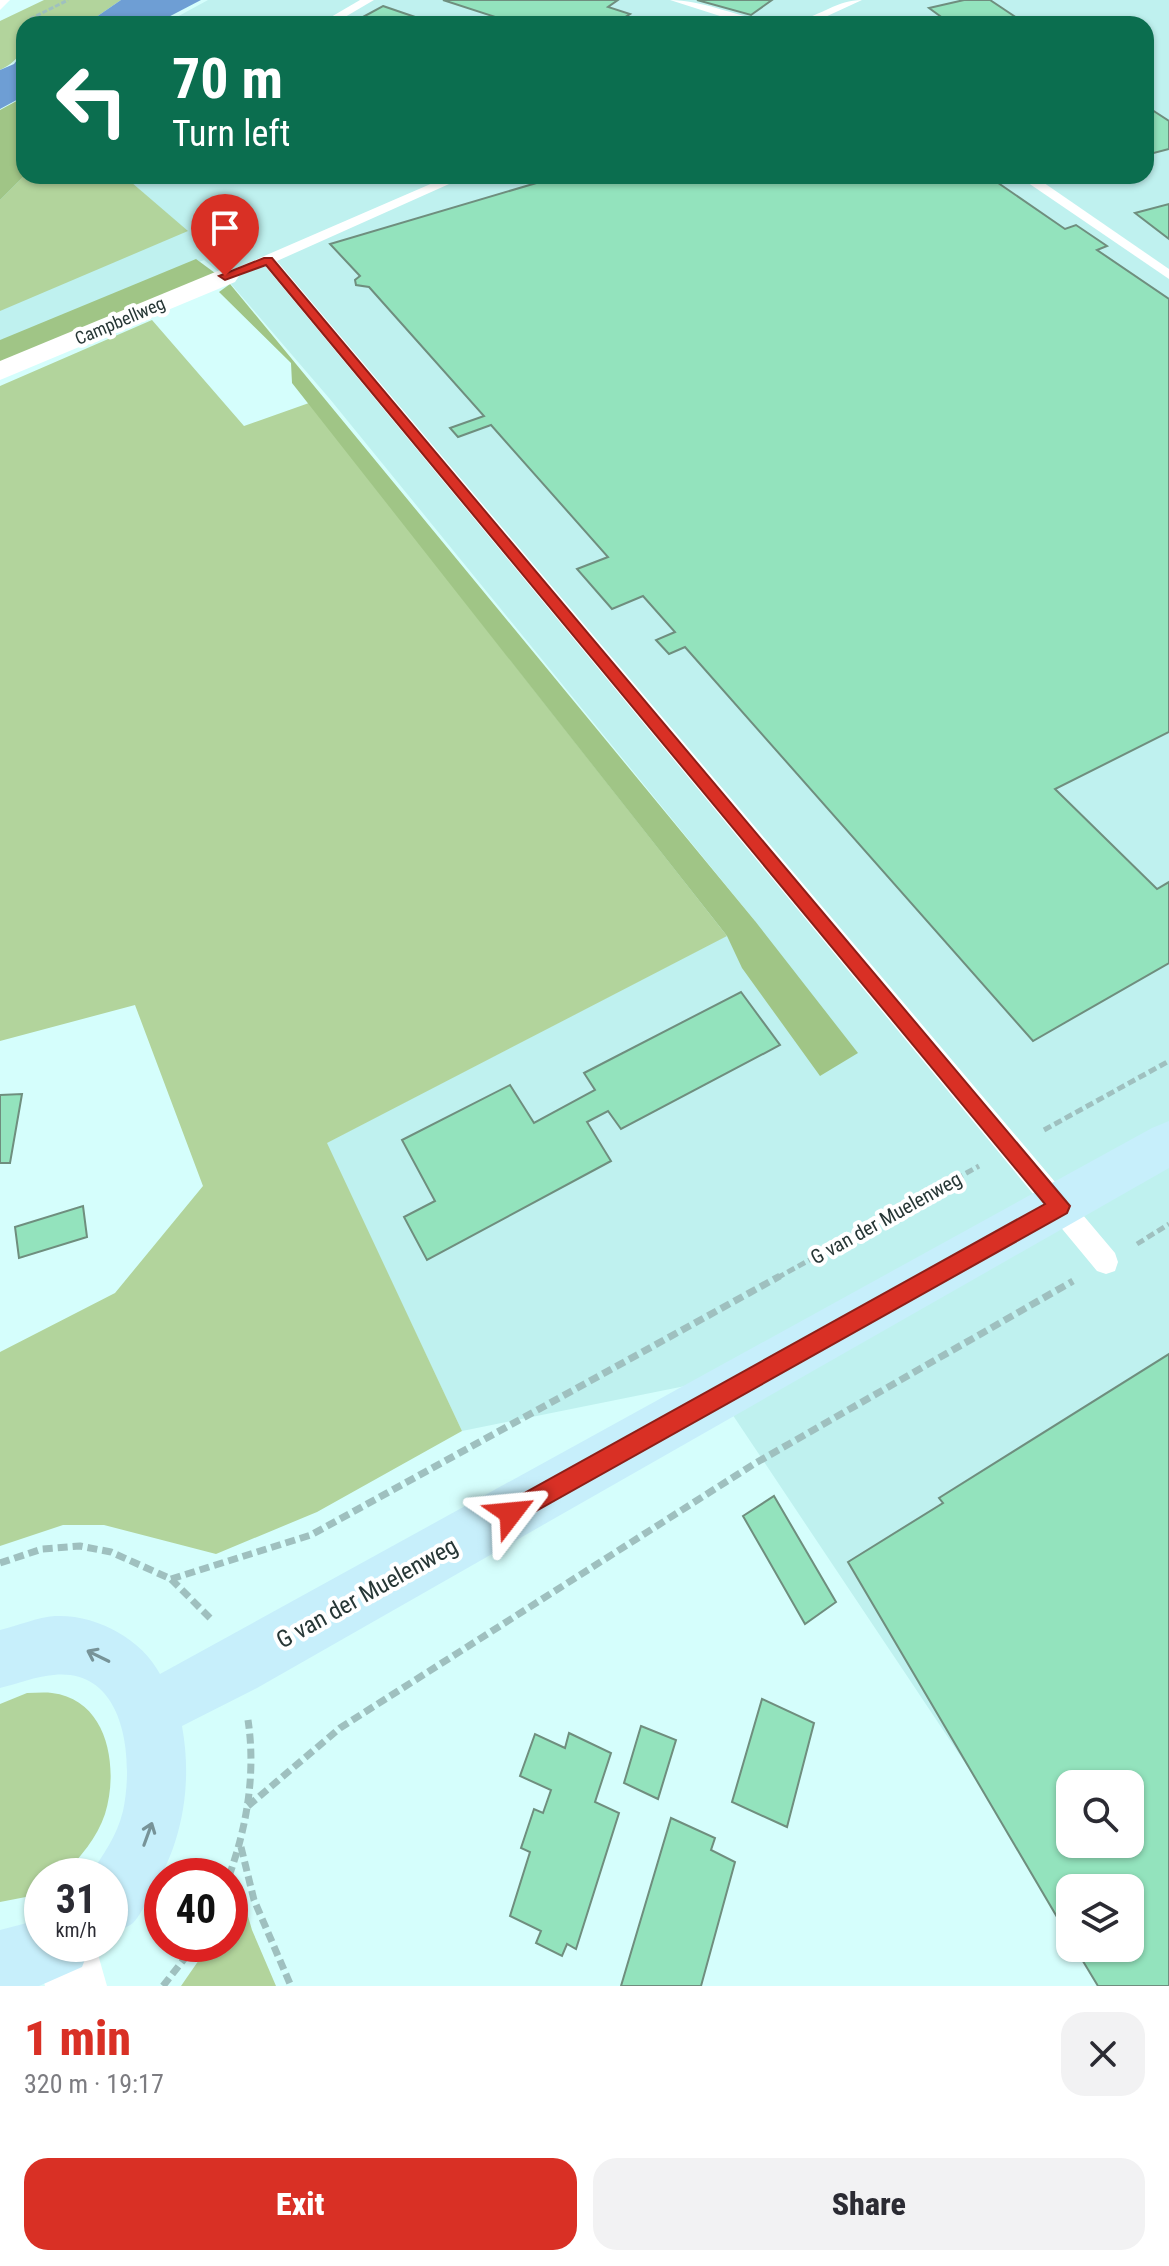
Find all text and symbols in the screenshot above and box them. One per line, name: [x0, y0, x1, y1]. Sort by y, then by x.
text: 70 m: [172, 46, 283, 112]
icon: left: [40, 48, 144, 152]
text: Turn left: [172, 113, 290, 155]
pin: [191, 194, 259, 276]
icon: arrive: [203, 206, 247, 250]
street label: Campbellweg: [72, 292, 168, 349]
street label: G van der Muelenweg: [806, 1167, 966, 1269]
position arrow: [469, 1471, 553, 1555]
street label: G van der Muelenweg: [272, 1532, 462, 1654]
one-way arrow: [87, 1648, 111, 1663]
map controls: [1056, 1770, 1144, 1962]
button: search: [1056, 1770, 1144, 1858]
one-way arrow: [142, 1822, 157, 1847]
speed limit sign: 40: [144, 1858, 248, 1962]
button: layers: [1056, 1874, 1144, 1962]
text: 31: [56, 1876, 96, 1923]
text: km/h: [55, 1918, 97, 1942]
text: 1 min: [24, 2010, 131, 2067]
button: close: [1061, 2012, 1145, 2096]
text: 320 m · 19:17: [24, 2069, 164, 2099]
button: Exit: [24, 2158, 577, 2250]
button: Share: [593, 2158, 1145, 2250]

